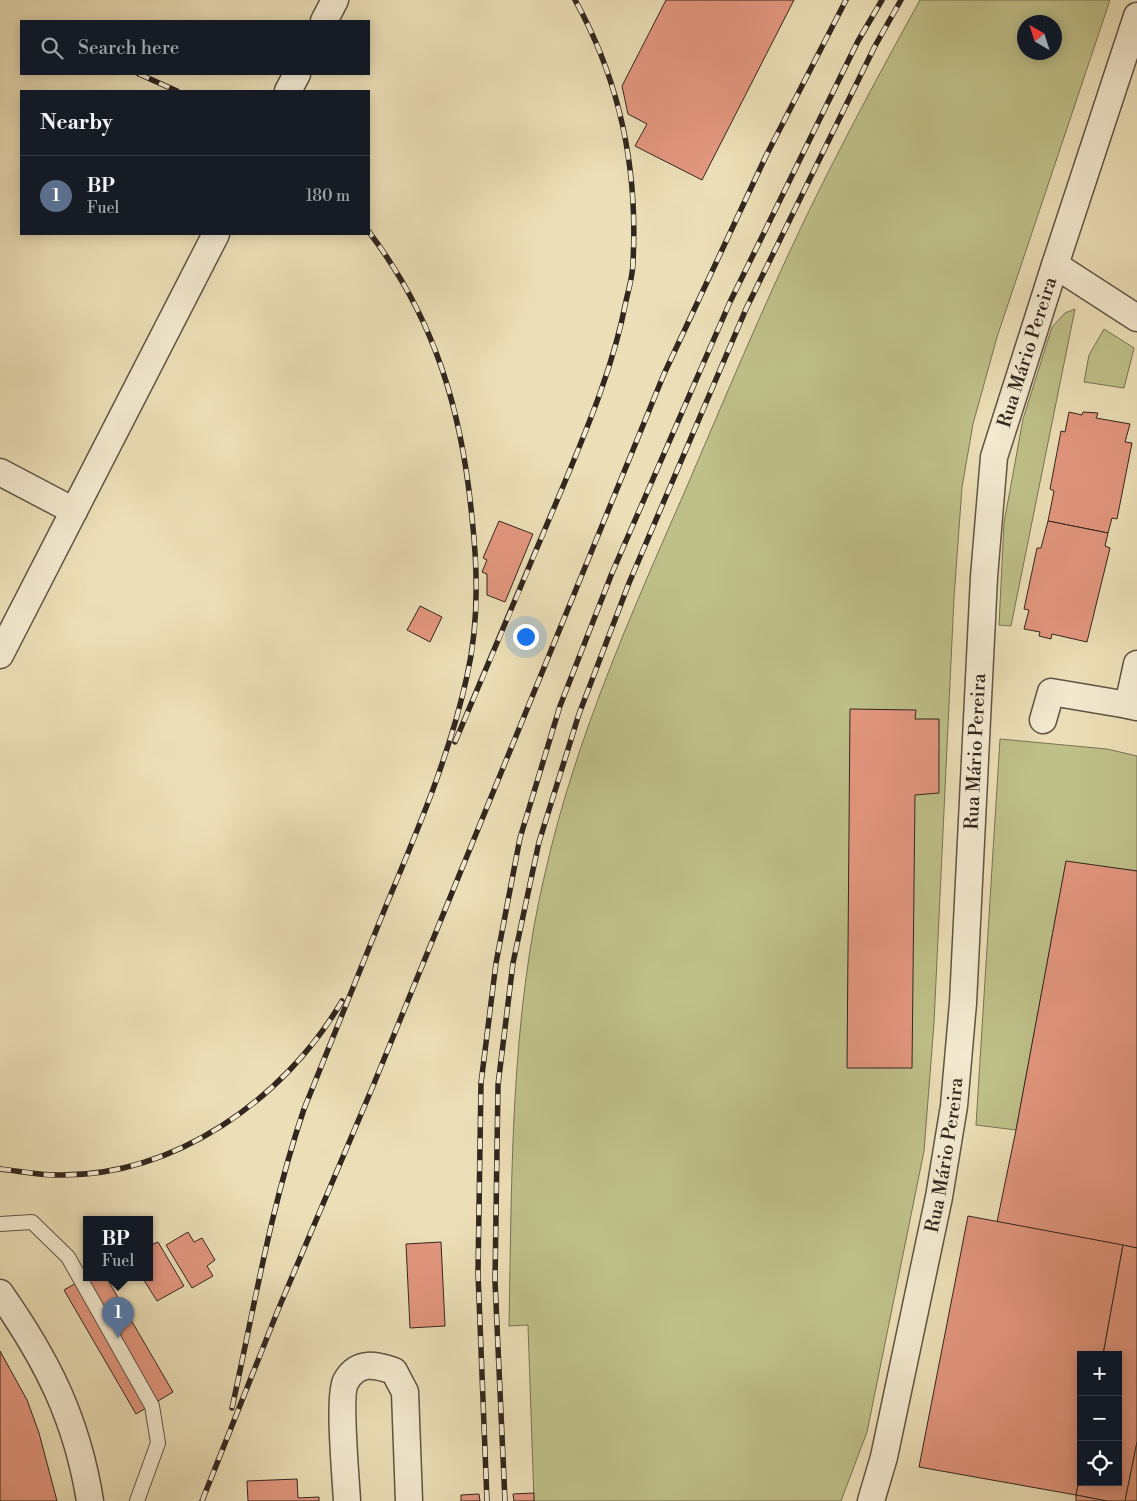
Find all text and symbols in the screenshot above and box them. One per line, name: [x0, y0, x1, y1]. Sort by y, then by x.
north arrow: [1017, 15, 1062, 60]
search box: [20, 20, 370, 75]
icon: search: [38, 34, 66, 62]
text: Search here: [78, 36, 179, 60]
text: Nearby: [40, 110, 113, 136]
text: BP: [87, 174, 115, 198]
text: 1: [52, 186, 60, 206]
text: 180 m: [306, 186, 350, 206]
text: Fuel: [87, 198, 119, 218]
street label: Rua Mário Pereira: [992, 274, 1063, 431]
your location: [513, 624, 539, 650]
street label: Rua Mário Pereira: [960, 672, 991, 830]
street label: Rua Mário Pereira: [920, 1076, 968, 1235]
popup: [83, 1216, 153, 1281]
text: BP: [102, 1227, 129, 1251]
text: Fuel: [102, 1251, 134, 1271]
pin: 1: [102, 1297, 134, 1338]
map controls: [1077, 1351, 1122, 1486]
button: +: [1077, 1351, 1122, 1396]
button: −: [1077, 1396, 1122, 1441]
button: locate: [1077, 1441, 1122, 1486]

